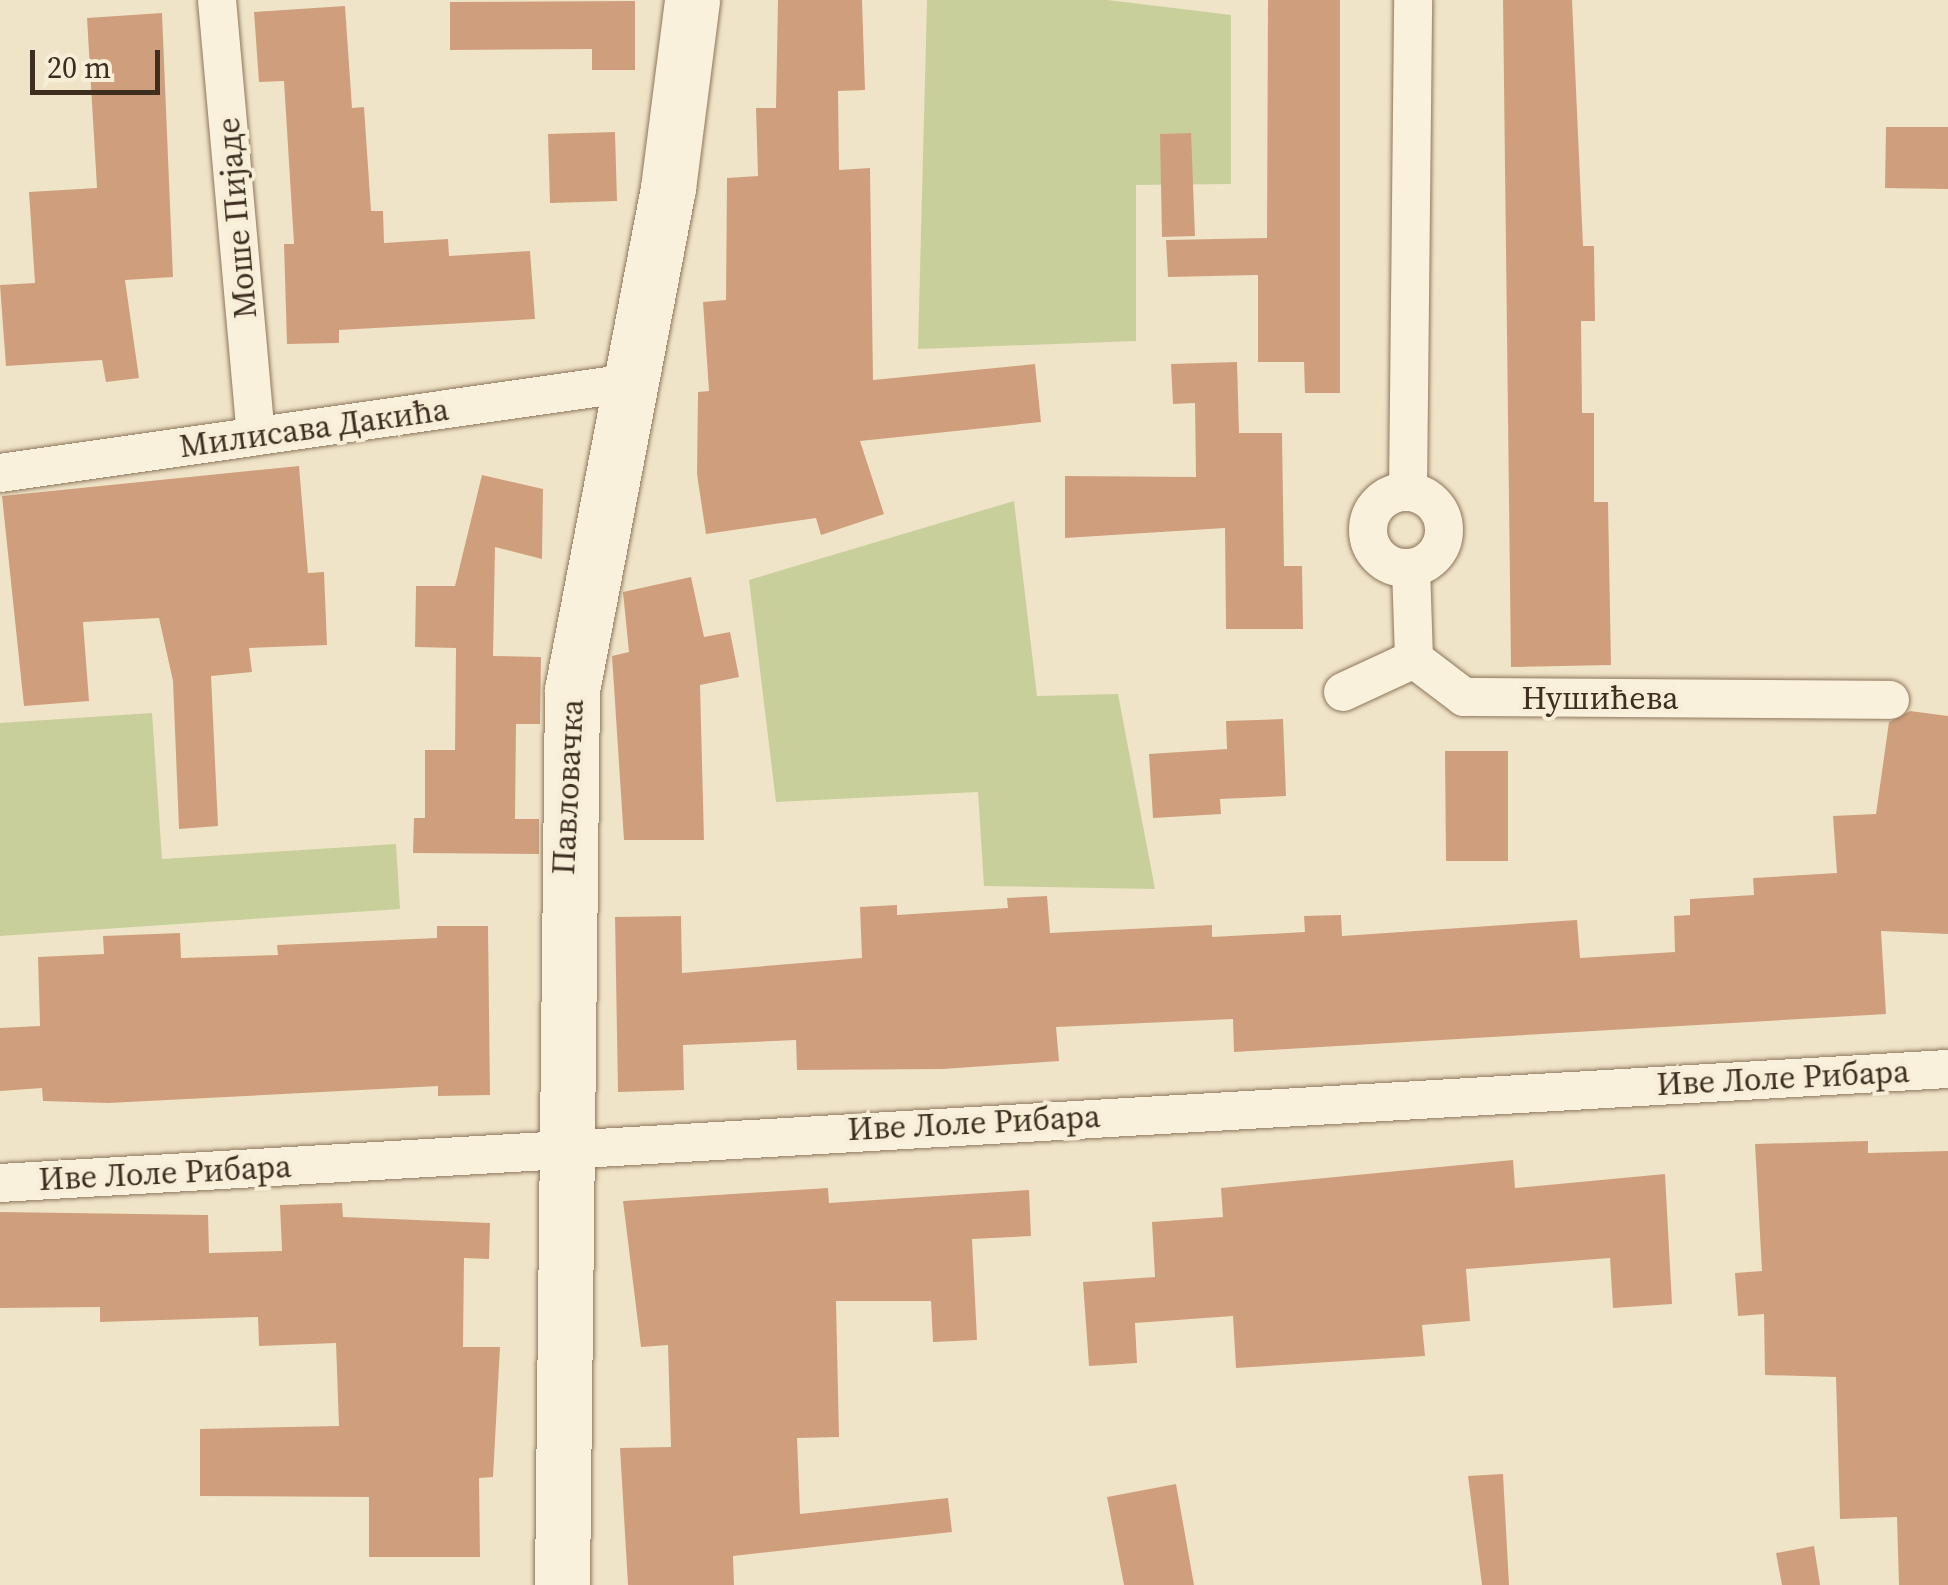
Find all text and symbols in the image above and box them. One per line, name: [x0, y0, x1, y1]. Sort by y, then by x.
scale bar: [35, 30, 165, 92]
text: 20 m: [47, 47, 111, 88]
street label: Моше Пијаде: [209, 116, 265, 320]
street label: Милисава Дакића: [177, 390, 451, 466]
street label: Нушићева: [1521, 679, 1679, 717]
street label: Павловачка: [544, 698, 592, 876]
street label: Иве Лоле Рибара: [1656, 1052, 1910, 1104]
street label: Иве Лоле Рибара: [847, 1097, 1101, 1149]
street label: Иве Лоле Рибара: [38, 1147, 292, 1199]

